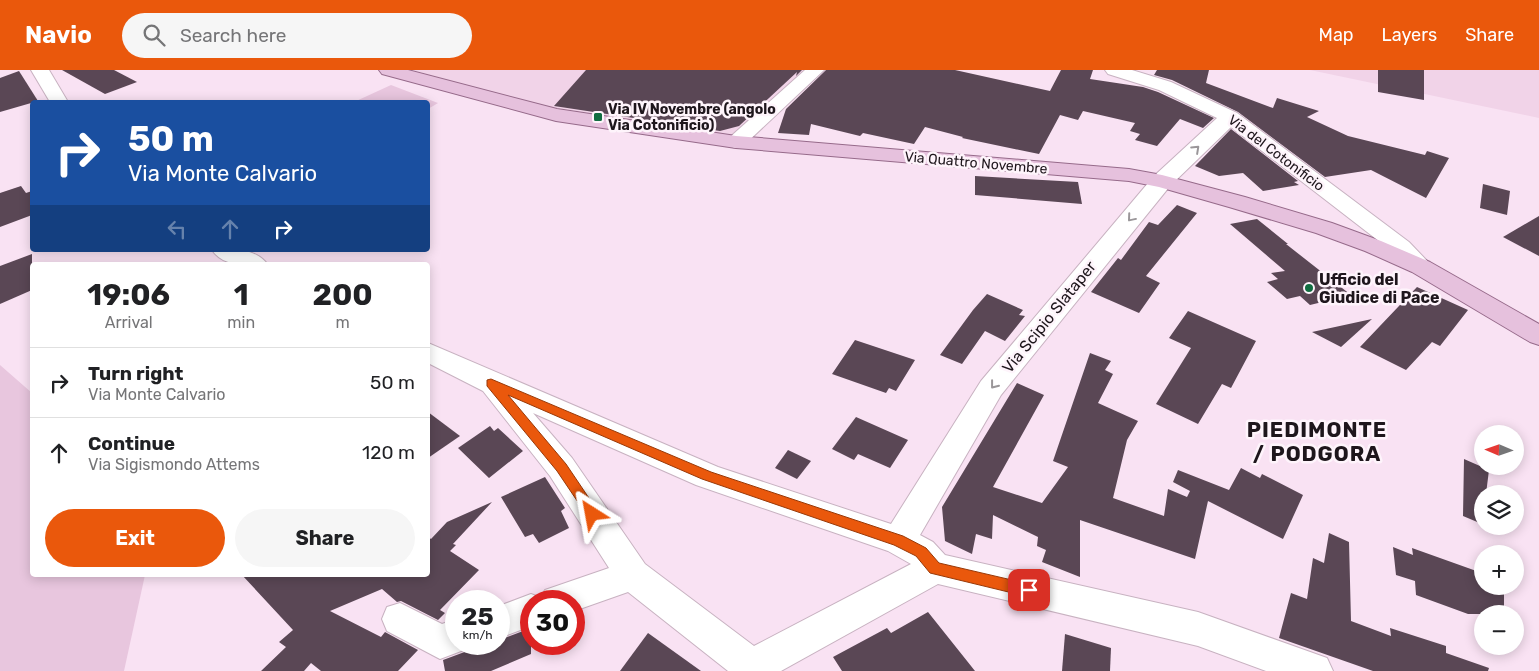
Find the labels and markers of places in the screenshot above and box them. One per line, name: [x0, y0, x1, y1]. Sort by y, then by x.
place label: Via IV Novembre (angolo Via Cotonificio): [608, 101, 776, 134]
marker: Via IV Novembre (angolo Via Cotonificio): [592, 111, 604, 123]
place label: Ufficio del Giudice di Pace: [1319, 270, 1439, 307]
marker: Ufficio del Giudice di Pace: [1303, 282, 1315, 294]
pin: [1008, 569, 1050, 611]

